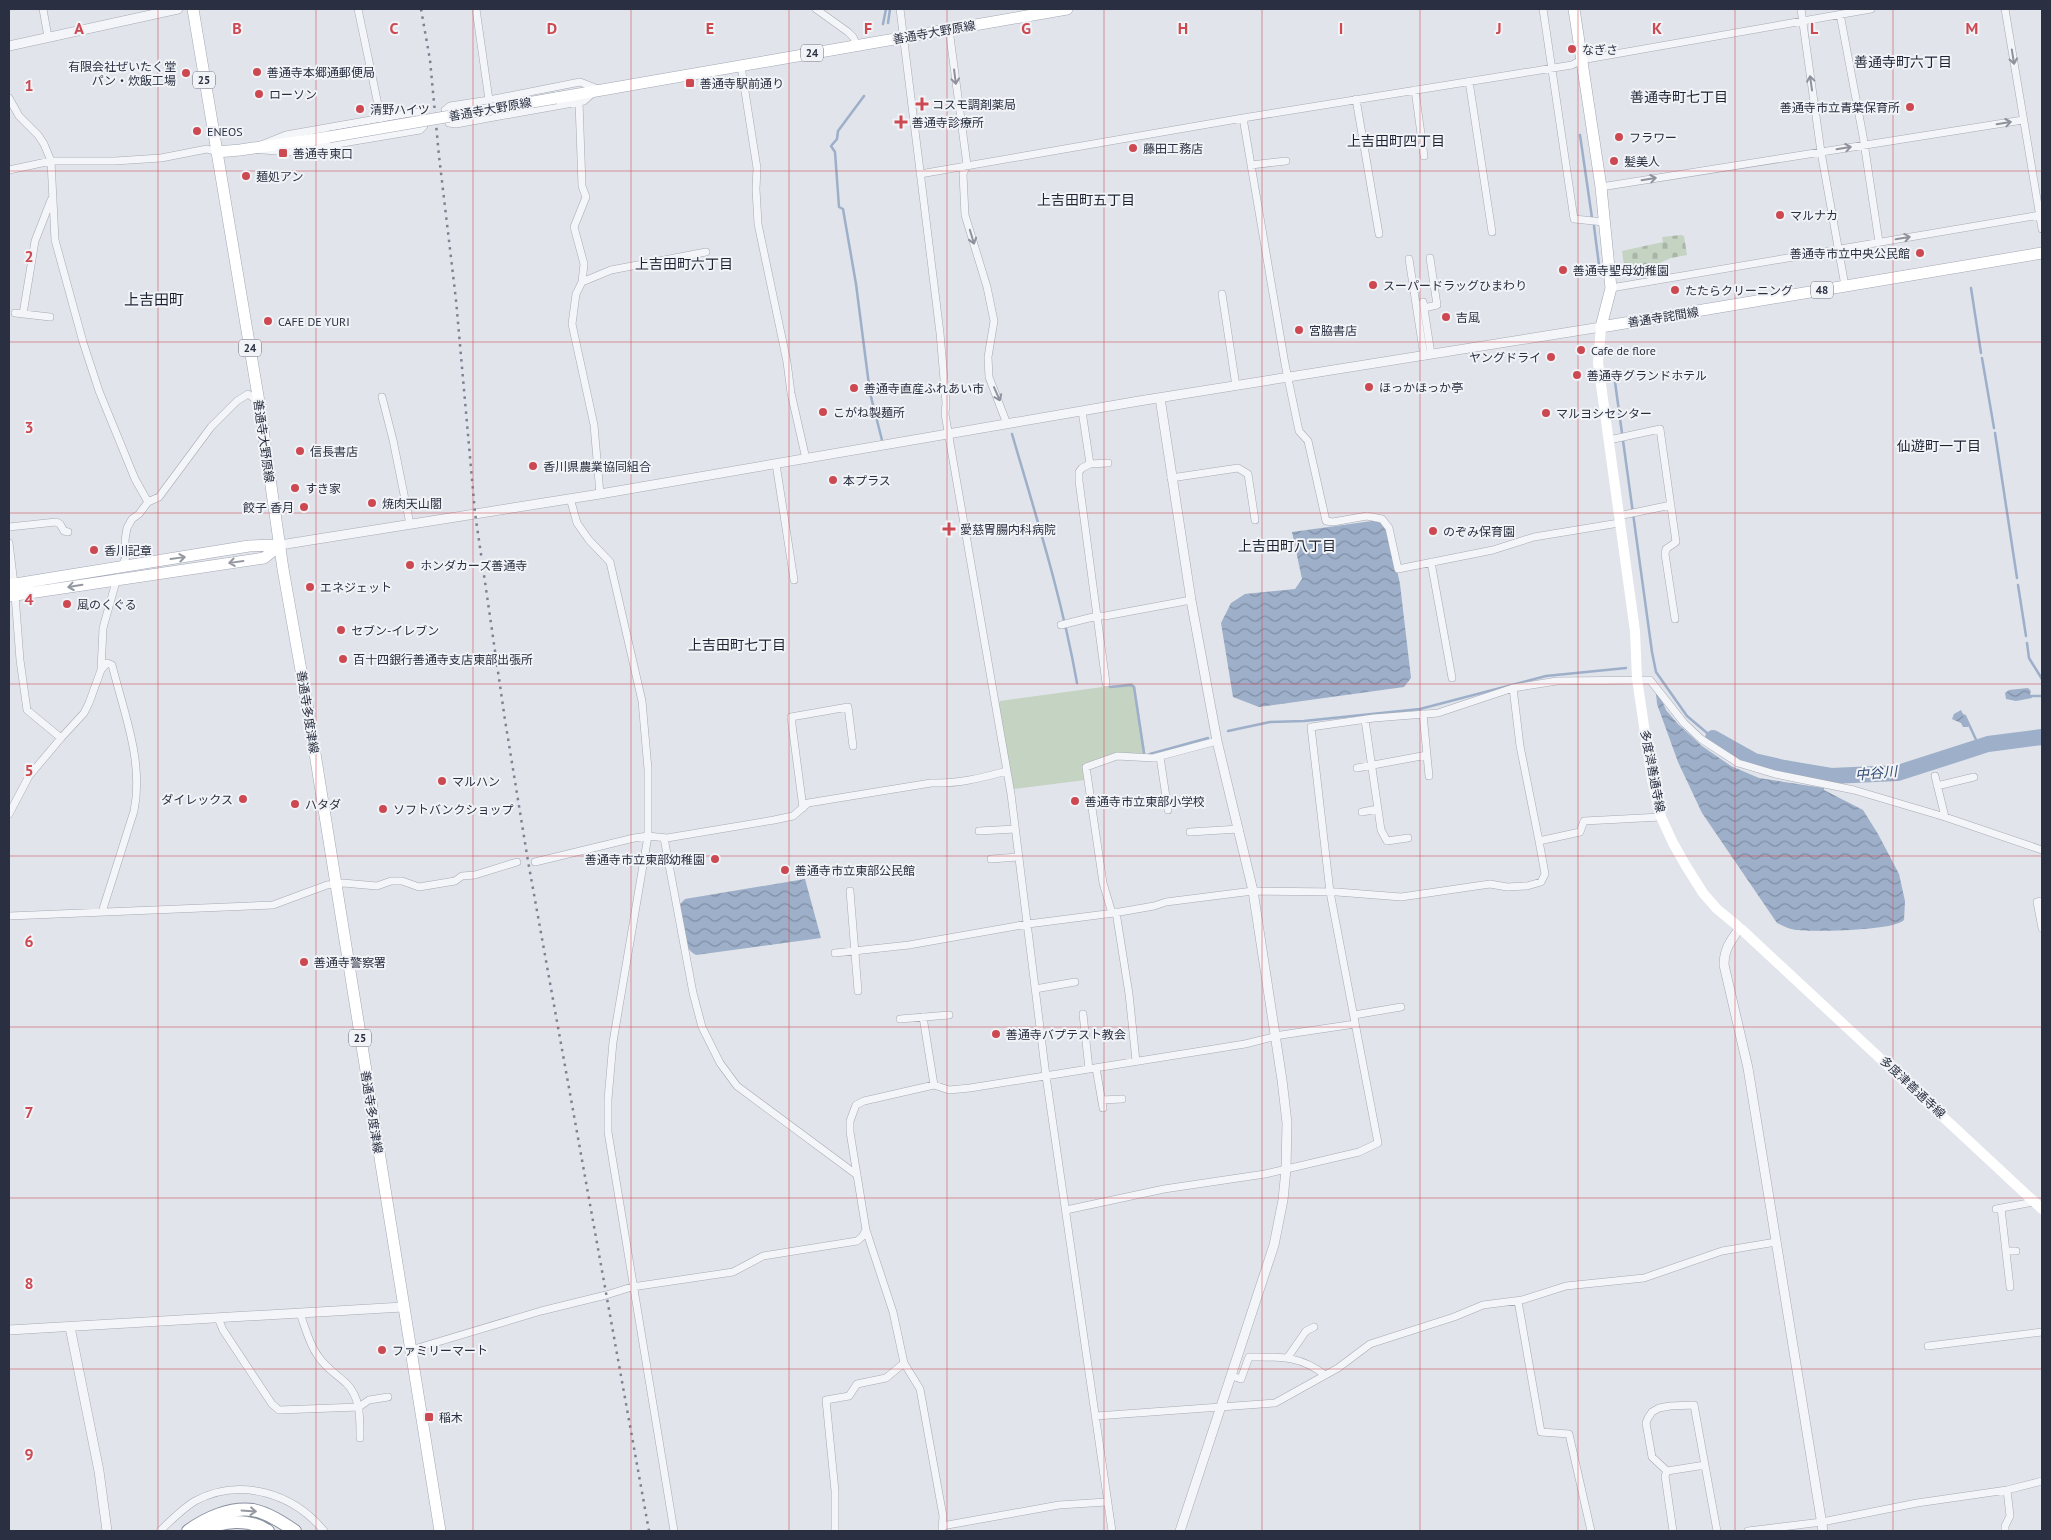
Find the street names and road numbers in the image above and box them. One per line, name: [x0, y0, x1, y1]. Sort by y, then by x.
street label: 善通寺大野原線: [891, 17, 977, 47]
road number: 24: [801, 44, 823, 62]
road number: 25: [193, 72, 215, 88]
street label: 善通寺大野原線: [447, 94, 533, 124]
road number: 48: [1811, 282, 1833, 298]
street label: 善通寺詫間線: [1626, 304, 1700, 330]
road number: 24: [239, 339, 261, 356]
street label: 善通寺大野原線: [251, 398, 277, 484]
street label: 善通寺多度津線: [294, 669, 322, 755]
street label: 多度津善通寺線: [1638, 728, 1668, 814]
road number: 25: [349, 1030, 371, 1046]
street label: 多度津善通寺線: [1877, 1053, 1949, 1121]
street label: 善通寺多度津線: [358, 1069, 386, 1155]

